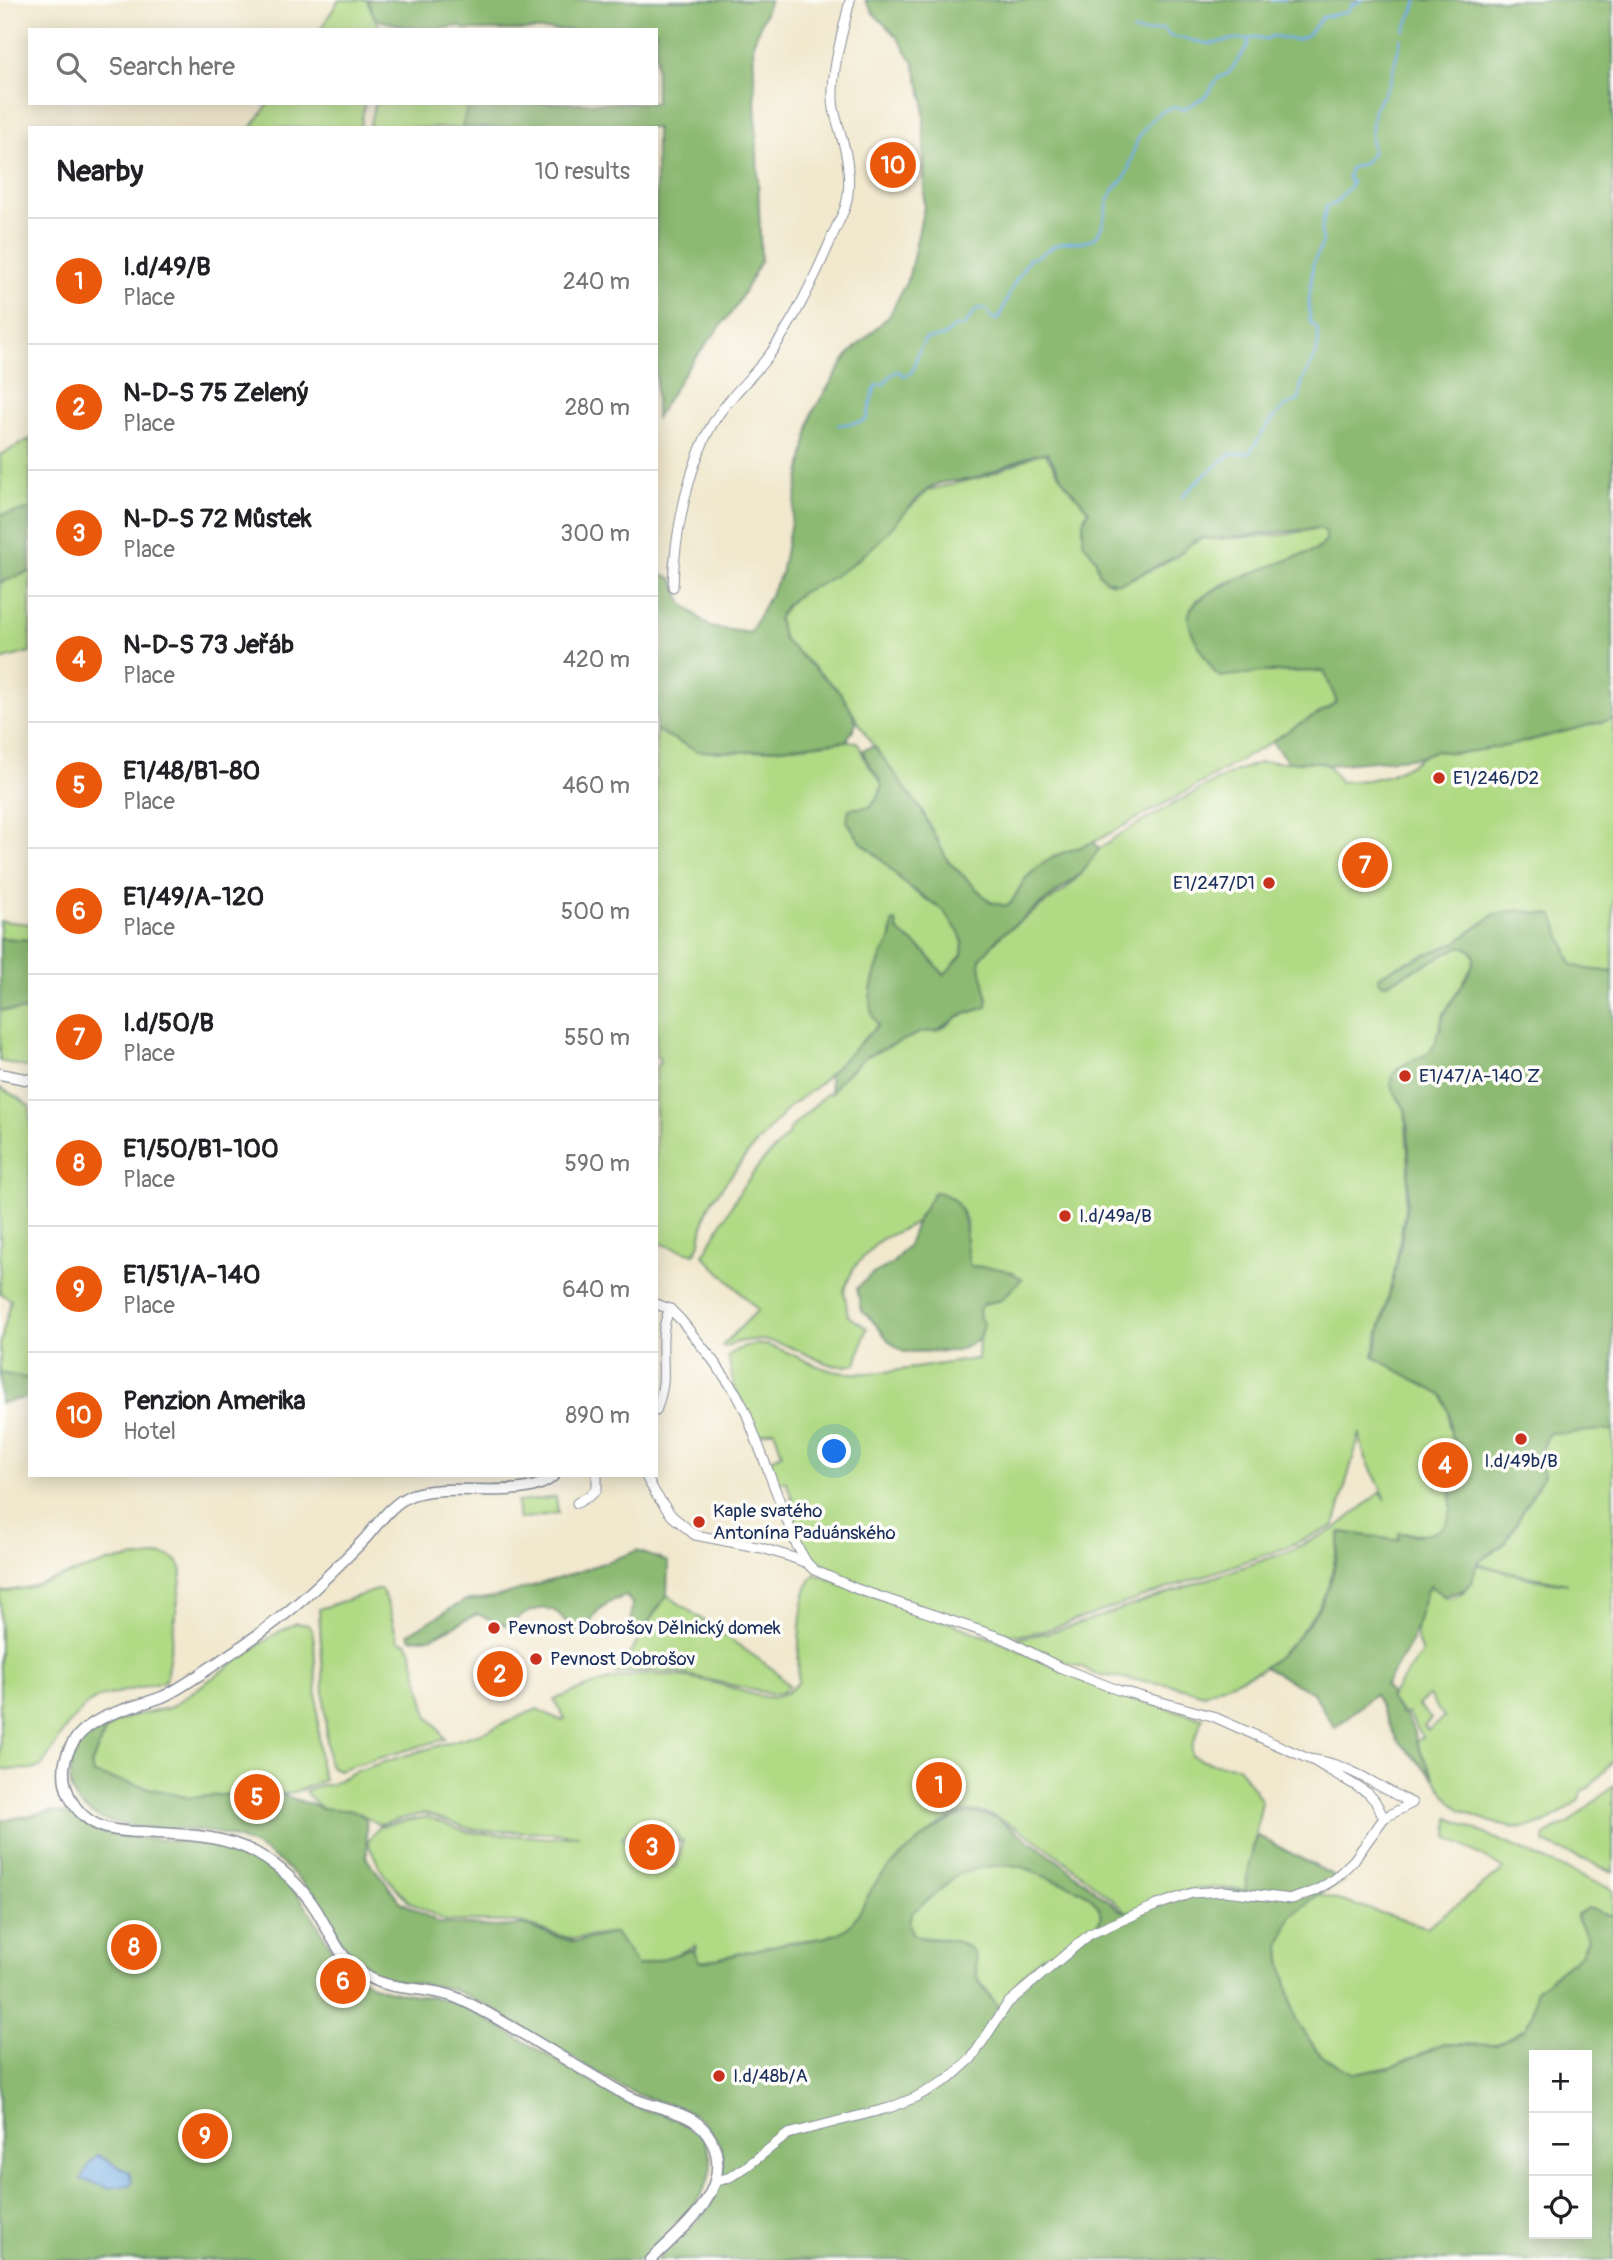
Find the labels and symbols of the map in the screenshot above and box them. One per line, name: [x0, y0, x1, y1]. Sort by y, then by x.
pin: 10: [870, 139, 916, 191]
place label: E1/246/D2: [1453, 766, 1539, 790]
marker: E1/246/D2: [1431, 770, 1447, 786]
pin: 7: [1342, 839, 1388, 891]
place label: E1/247/D1: [1173, 871, 1255, 895]
marker: E1/247/D1: [1261, 875, 1277, 891]
place label: E1/47/A-140 Z: [1419, 1064, 1540, 1088]
marker: E1/47/A-140 Z: [1397, 1068, 1413, 1084]
place label: I.d/49a/B: [1079, 1204, 1152, 1228]
marker: I.d/49a/B: [1057, 1208, 1073, 1224]
marker: I.d/49b/B: [1513, 1431, 1529, 1447]
your location: [817, 1434, 851, 1468]
pin: 4: [1422, 1439, 1468, 1491]
place label: I.d/49b/B: [1484, 1449, 1558, 1473]
place label: Kaple svatého Antonína Paduánského: [713, 1499, 896, 1545]
marker: Kaple svatého Antonína Paduánského: [691, 1514, 707, 1530]
place label: Pevnost Dobrošov Dělnický domek: [508, 1616, 781, 1640]
marker: Pevnost Dobrošov Dělnický domek: [486, 1620, 502, 1636]
place label: Pevnost Dobrošov: [550, 1647, 695, 1671]
pin: 2: [477, 1648, 523, 1700]
marker: Pevnost Dobrošov: [528, 1651, 544, 1667]
pin: 1: [916, 1759, 962, 1811]
pin: 5: [234, 1771, 280, 1823]
pin: 3: [629, 1821, 675, 1873]
pin: 8: [111, 1921, 157, 1973]
pin: 6: [320, 1955, 366, 2007]
place label: I.d/48b/A: [733, 2064, 808, 2088]
marker: I.d/48b/A: [711, 2068, 727, 2084]
pin: 9: [182, 2110, 228, 2162]

